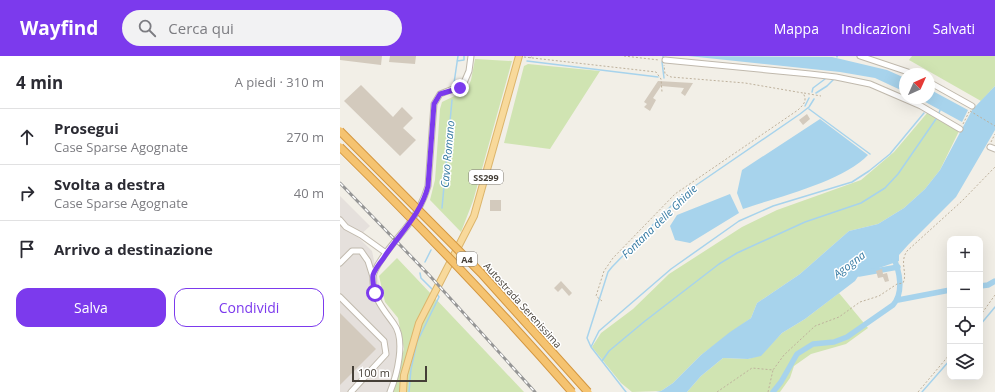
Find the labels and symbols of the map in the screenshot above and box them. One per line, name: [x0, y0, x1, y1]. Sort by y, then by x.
north arrow: [899, 68, 935, 104]
route end: [451, 79, 469, 97]
water label: Cavo Romano: [437, 120, 457, 188]
road number: SS299: [469, 170, 503, 184]
water label: Fontana delle Ghiaie: [618, 181, 700, 261]
water label: Agogna: [829, 247, 868, 282]
road number: A4: [457, 252, 477, 266]
street label: Autostrada Serenissima: [481, 259, 565, 351]
route start: [366, 284, 384, 302]
scale bar: [352, 364, 427, 383]

